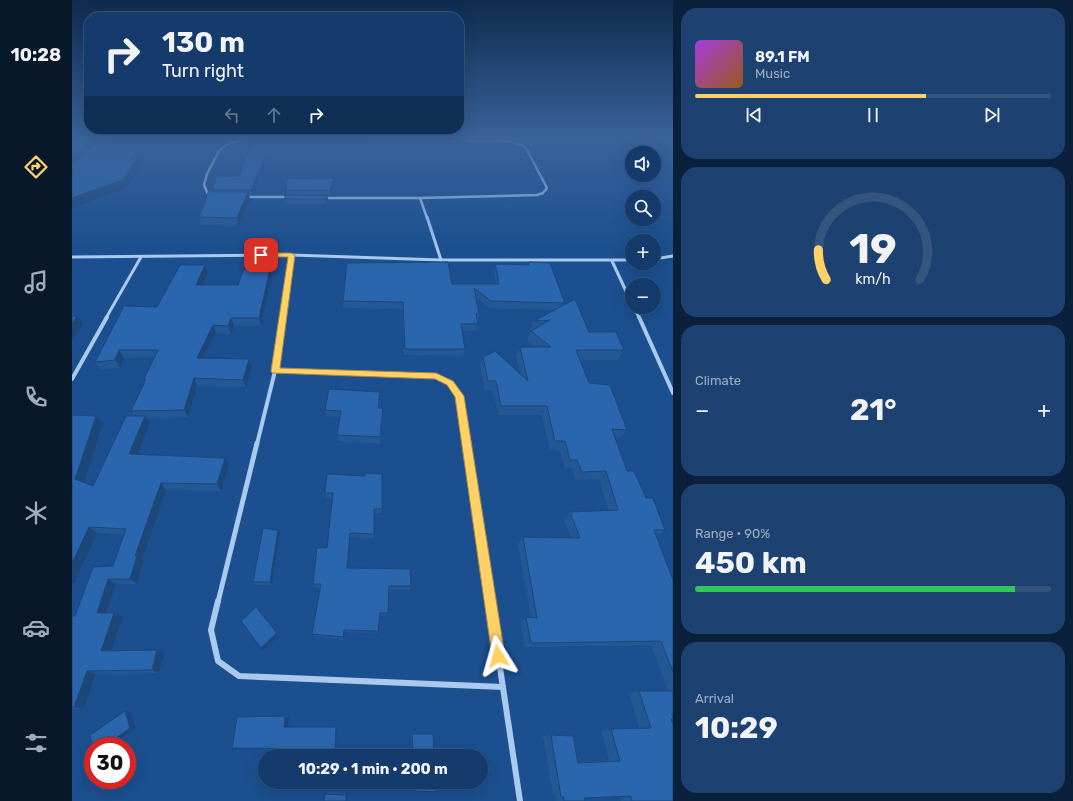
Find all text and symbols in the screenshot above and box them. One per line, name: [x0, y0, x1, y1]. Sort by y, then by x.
text: 130 m: [162, 26, 245, 59]
icon: right: [96, 28, 148, 80]
text: 10:28: [11, 44, 61, 66]
text: 89.1 FM: [755, 48, 810, 66]
text: Turn right: [162, 60, 244, 82]
text: Music: [755, 66, 790, 81]
icon: left: [221, 104, 243, 126]
icon: ahead: [263, 104, 285, 126]
icon: right: [305, 104, 327, 126]
icon: previous: [743, 104, 765, 126]
icon: pause: [862, 104, 884, 126]
icon: next: [981, 104, 1003, 126]
map controls: [625, 146, 661, 314]
button: sound: [625, 146, 661, 182]
icon: directions: [22, 153, 50, 181]
button: search: [625, 190, 661, 226]
text: 19: [849, 224, 897, 273]
button: +: [625, 234, 661, 270]
pin: [244, 238, 278, 272]
icon: arrive: [250, 244, 272, 266]
icon: music: [22, 268, 50, 296]
text: km/h: [855, 270, 891, 287]
button: −: [625, 278, 661, 314]
text: Climate: [695, 373, 741, 388]
icon: phone: [22, 383, 50, 411]
text: 21°: [850, 392, 897, 428]
text: −: [695, 397, 709, 424]
text: +: [1037, 397, 1051, 424]
icon: climate: [22, 499, 50, 527]
text: Range · 90%: [695, 526, 770, 541]
text: 450 km: [695, 545, 807, 581]
icon: car: [22, 614, 50, 642]
position arrow: [477, 635, 519, 677]
text: Arrival: [695, 691, 734, 706]
text: 10:29: [695, 710, 778, 746]
icon: filters: [22, 729, 50, 757]
speed limit sign: 30: [84, 737, 136, 789]
text: 10:29 · 1 min · 200 m: [298, 760, 448, 778]

